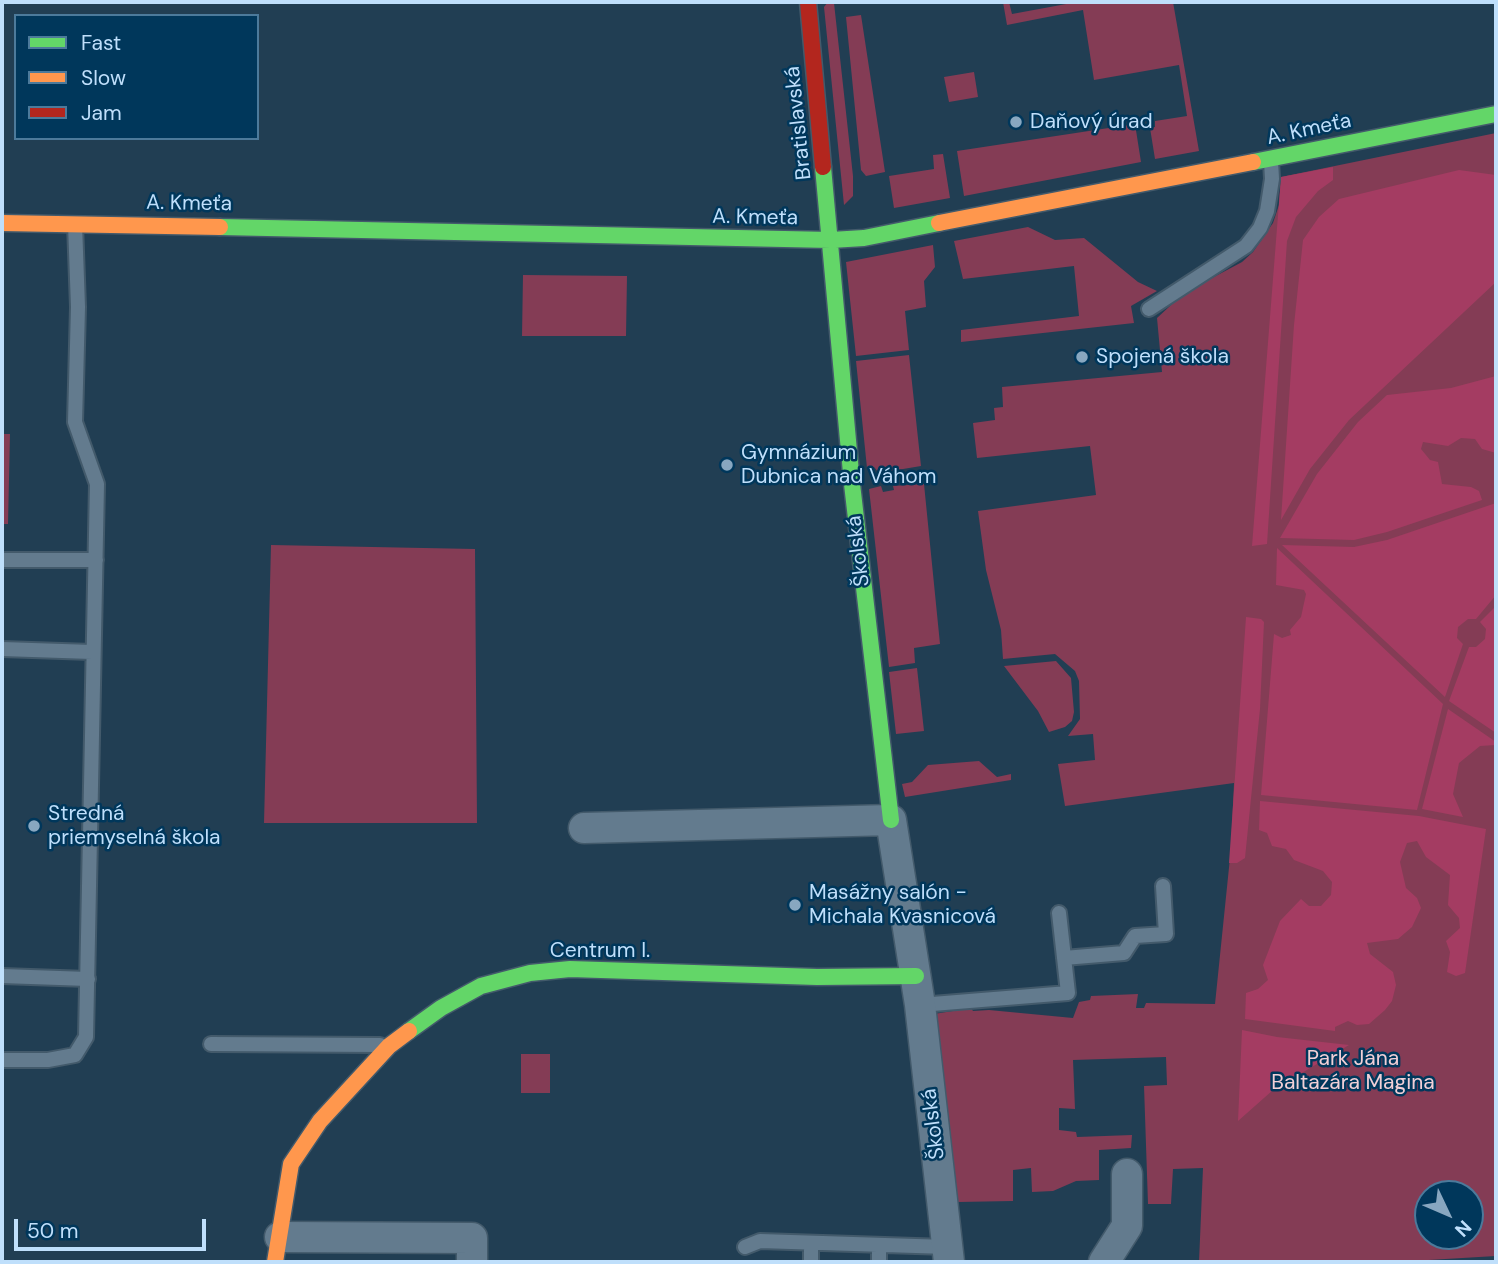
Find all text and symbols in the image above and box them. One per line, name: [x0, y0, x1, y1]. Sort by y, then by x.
legend: [14, 14, 259, 140]
text: Fast: [81, 29, 121, 57]
text: Slow: [81, 64, 126, 92]
street label: Bratislavská: [781, 65, 817, 181]
text: Jam: [81, 99, 122, 127]
place label: Daňový úrad: [1030, 109, 1153, 135]
street label: A. Kmeťa: [1264, 109, 1354, 151]
marker: Daňový úrad: [1008, 114, 1024, 130]
street label: A. Kmeťa: [146, 191, 232, 217]
street label: A. Kmeťa: [712, 205, 798, 231]
place label: Spojená škola: [1096, 344, 1229, 370]
marker: Spojená škola: [1074, 349, 1090, 365]
place label: Gymnázium Dubnica nad Váhom: [741, 440, 937, 490]
marker: Gymnázium Dubnica nad Váhom: [719, 457, 735, 473]
street label: Školská: [842, 514, 876, 588]
place label: Stredná priemyselná škola: [48, 801, 220, 851]
marker: Stredná priemyselná škola: [26, 818, 42, 834]
place label: Masážny salón - Michala Kvasnicová: [809, 880, 996, 930]
marker: Masážny salón - Michala Kvasnicová: [787, 897, 803, 913]
street label: Centrum I.: [550, 938, 650, 964]
park label: Park Jána Baltazára Magina: [1271, 1046, 1435, 1096]
street label: Školská: [917, 1087, 951, 1161]
north arrow: [1414, 1180, 1484, 1250]
scale bar: [18, 1204, 210, 1248]
text: N: [1449, 1215, 1477, 1242]
text: 50 m: [27, 1217, 78, 1245]

